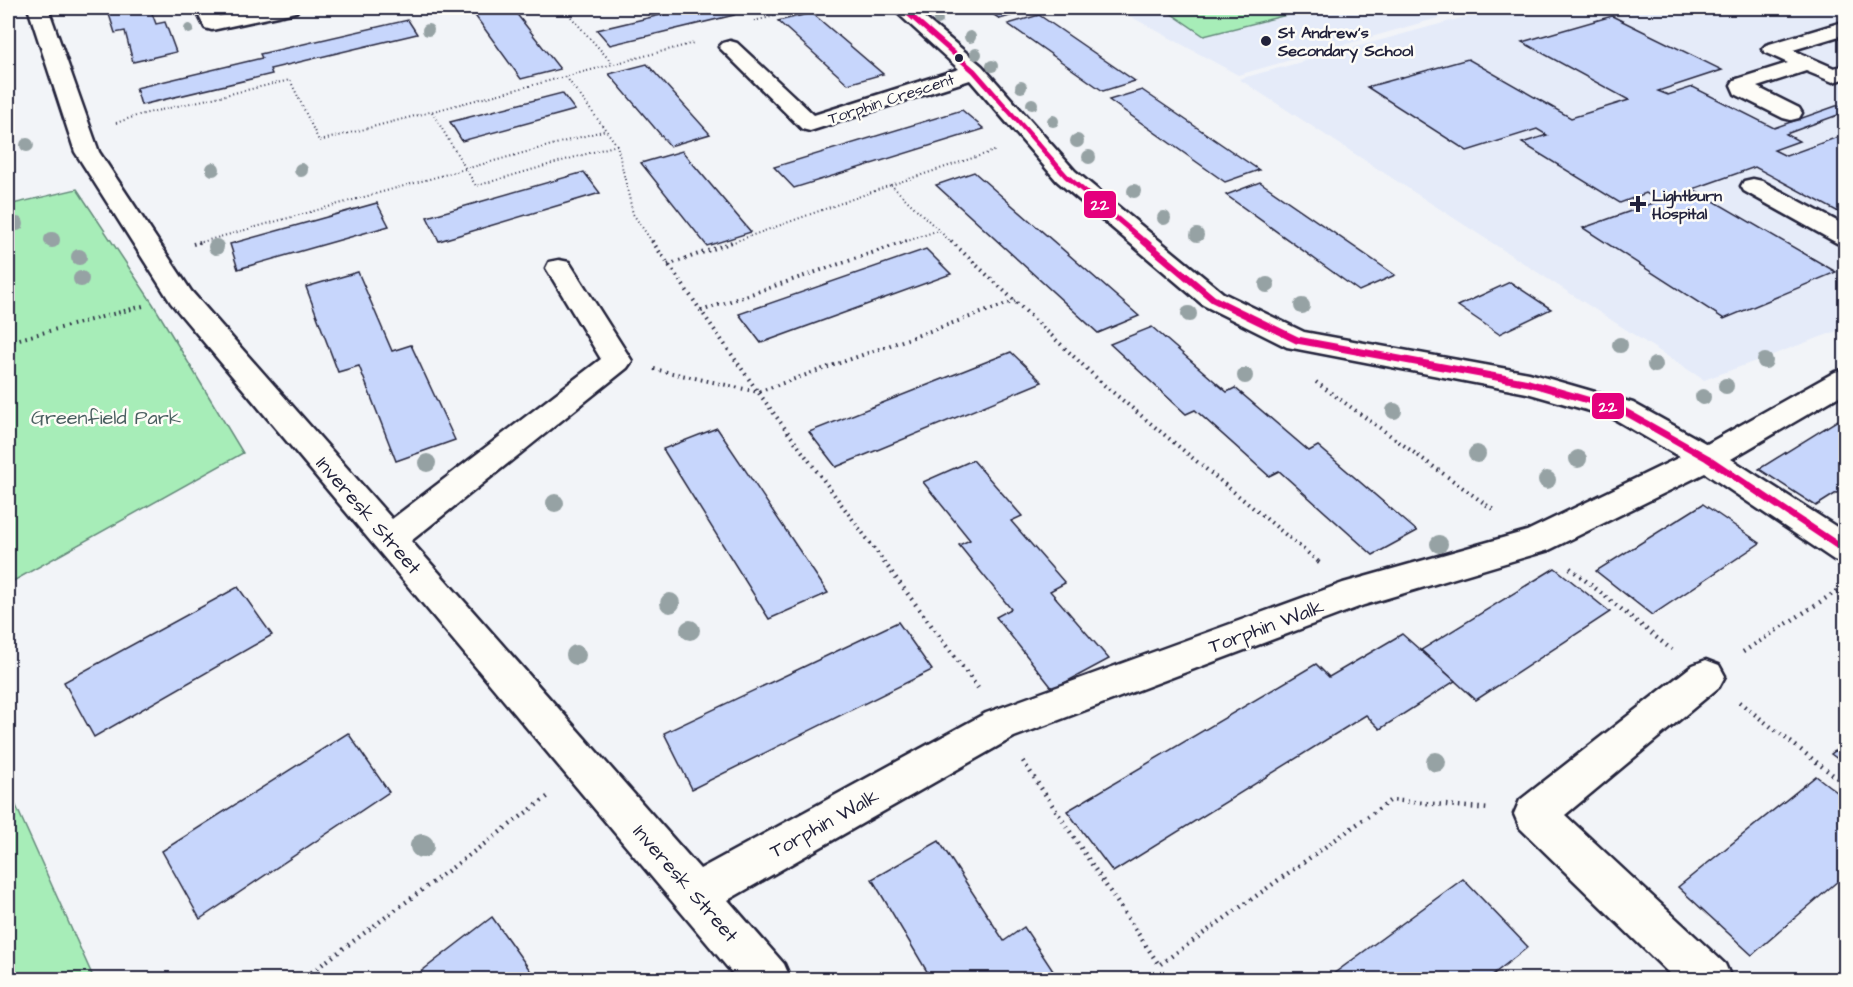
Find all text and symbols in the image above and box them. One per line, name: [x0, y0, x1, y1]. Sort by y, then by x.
place label: St Andrew's Secondary School: [1277, 22, 1414, 63]
marker: St Andrew's Secondary School: [1259, 34, 1273, 48]
unlabelled marker: [953, 52, 965, 64]
street label: Torphin Crescent: [825, 68, 958, 130]
place label: Lightburn Hospital: [1652, 185, 1722, 225]
line badge: 22: [1083, 190, 1117, 219]
text: 22: [1090, 194, 1110, 216]
marker: Lightburn Hospital: [1629, 195, 1647, 213]
line badge: 22: [1591, 392, 1625, 420]
text: 22: [1598, 396, 1618, 418]
park label: Greenfield Park: [31, 404, 181, 432]
street label: Inveresk Street: [309, 451, 427, 581]
street label: Torphin Walk: [1205, 593, 1328, 661]
street label: Torphin Walk: [765, 782, 884, 866]
street label: Inveresk Street: [626, 819, 744, 949]

